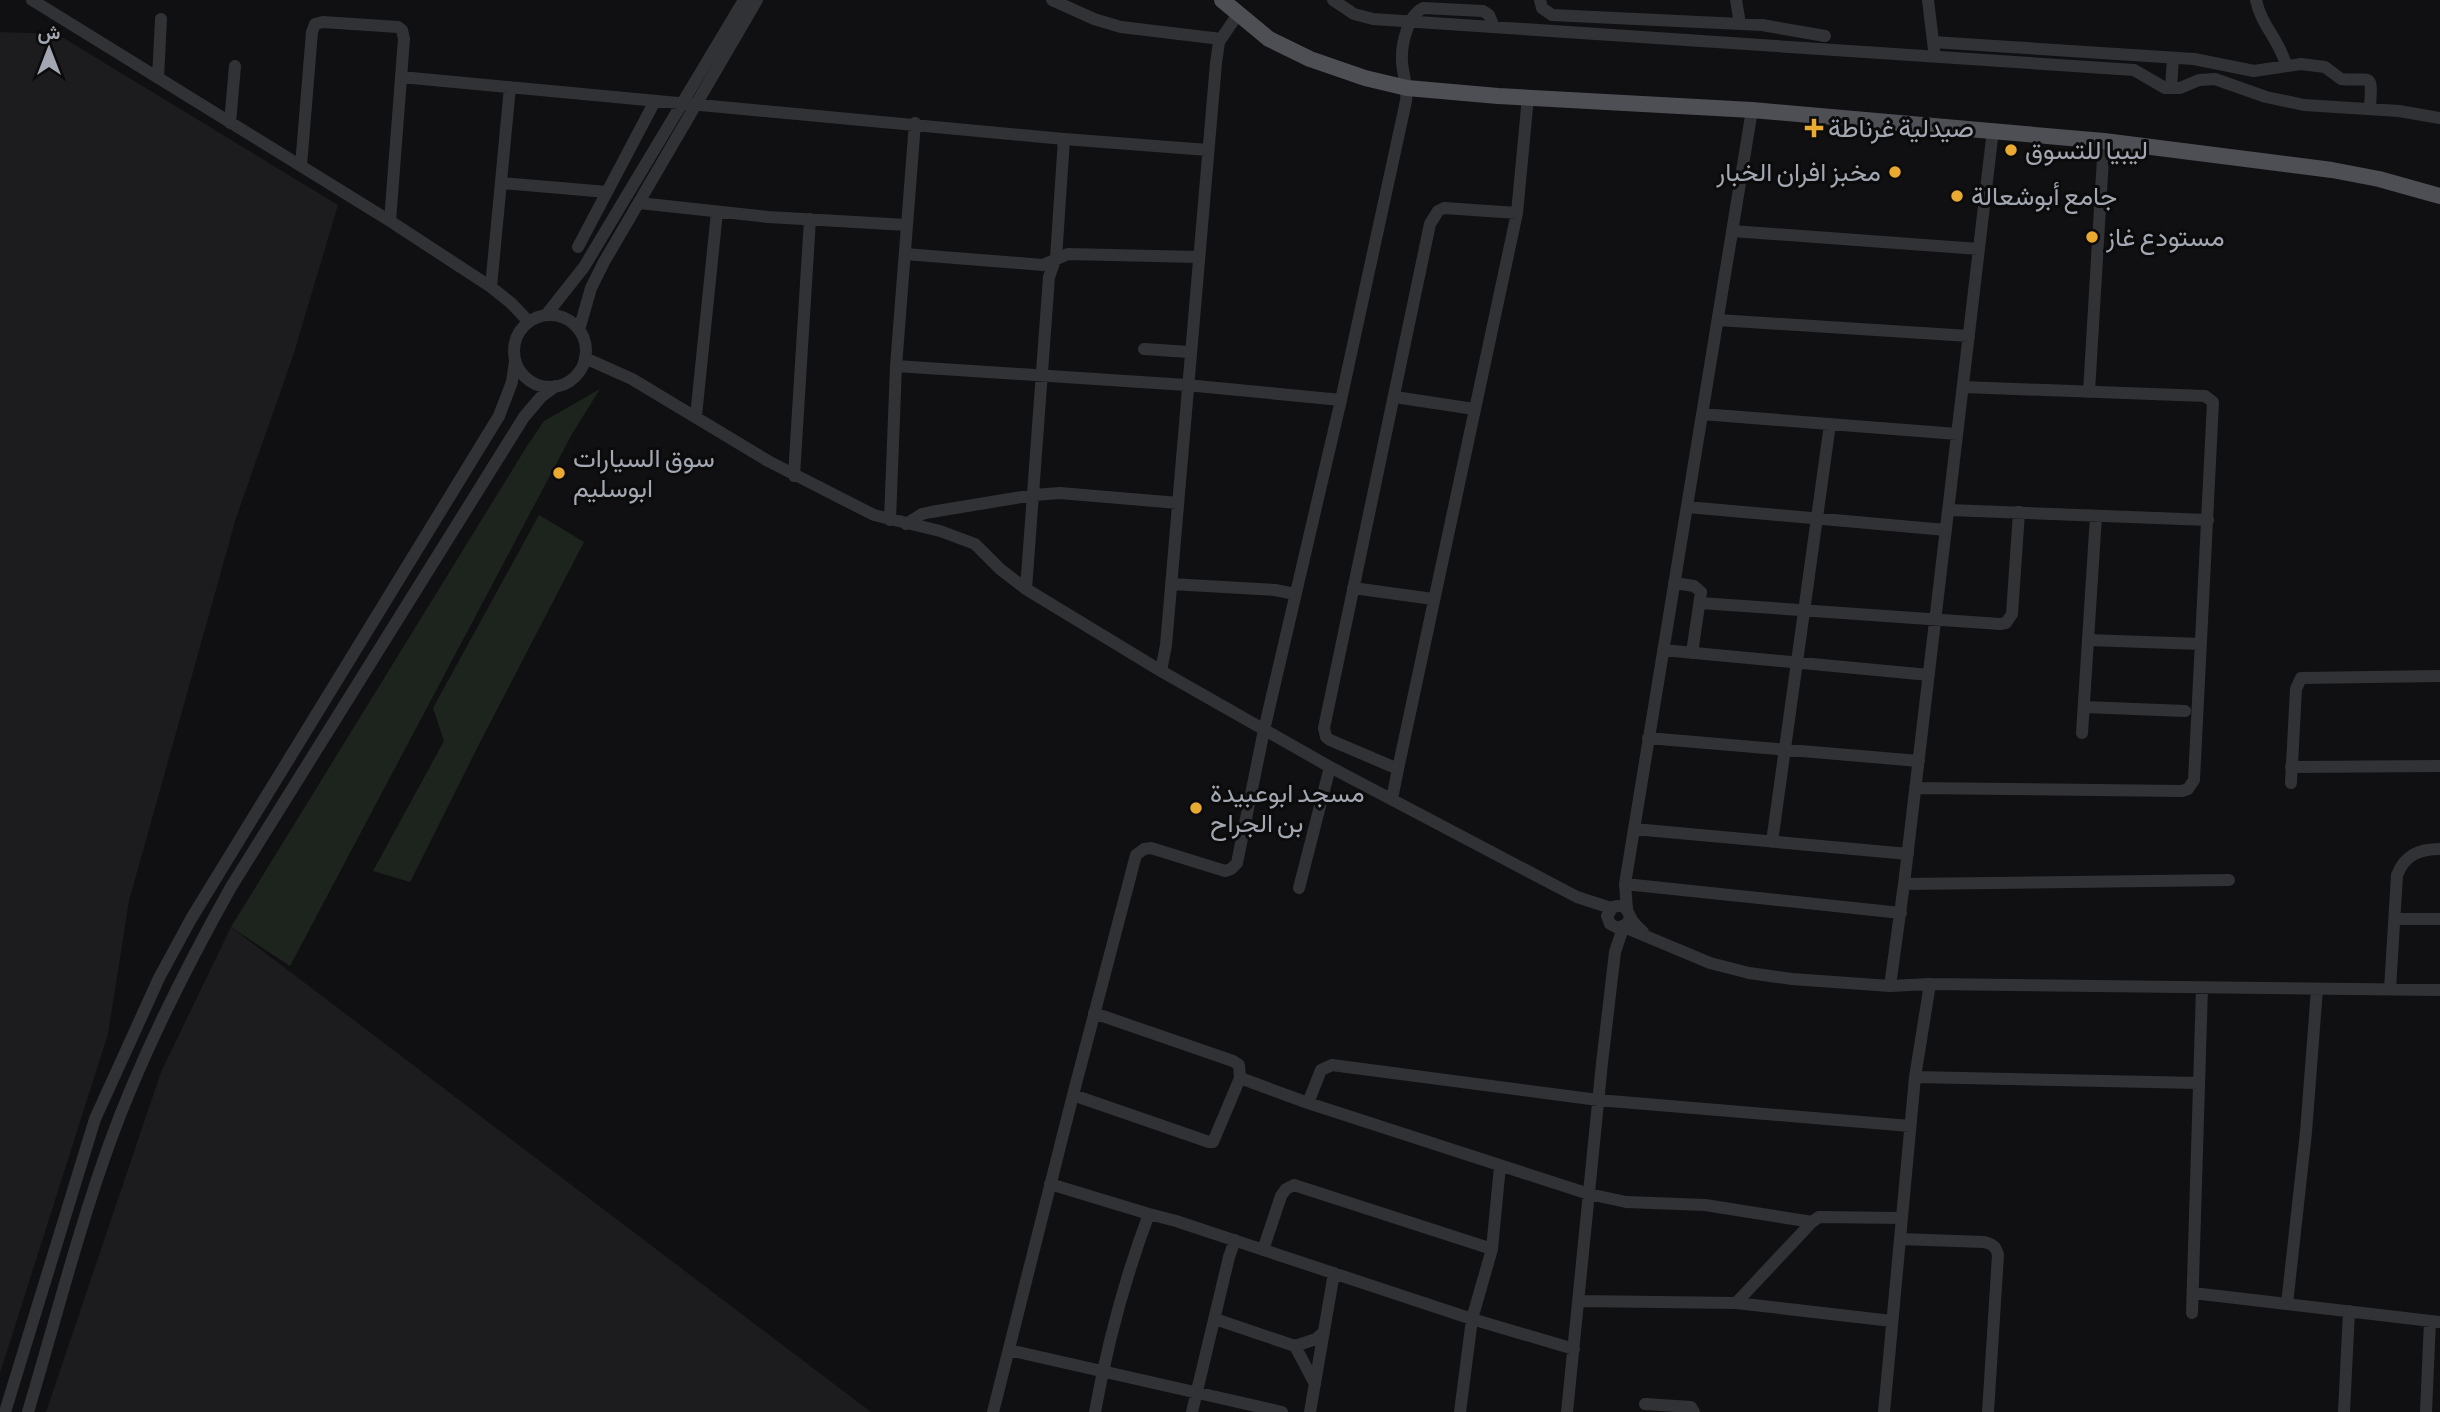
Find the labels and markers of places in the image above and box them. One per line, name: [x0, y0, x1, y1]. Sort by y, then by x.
place label: صيدلية غرناطة: [1828, 114, 1974, 145]
marker: صيدلية غرناطة: [1806, 120, 1822, 136]
place label: ليبيا للتسوق: [2025, 136, 2148, 167]
marker: ليبيا للتسوق: [2003, 142, 2019, 158]
place label: مخبز افران الخبار: [1715, 158, 1881, 189]
marker: مخبز افران الخبار: [1887, 164, 1903, 180]
place label: جامع أبوشعالة: [1971, 181, 2117, 214]
marker: جامع أبوشعالة: [1949, 188, 1965, 204]
place label: مستودع غاز: [2105, 223, 2225, 255]
marker: مستودع غاز: [2084, 229, 2100, 245]
place label: سوق السيارات ابوسليم: [573, 444, 715, 505]
marker: سوق السيارات ابوسليم: [551, 465, 567, 481]
place label: مسجد ابوعبيدة بن الجراح: [1210, 779, 1365, 841]
marker: مسجد ابوعبيدة بن الجراح: [1188, 800, 1204, 816]

